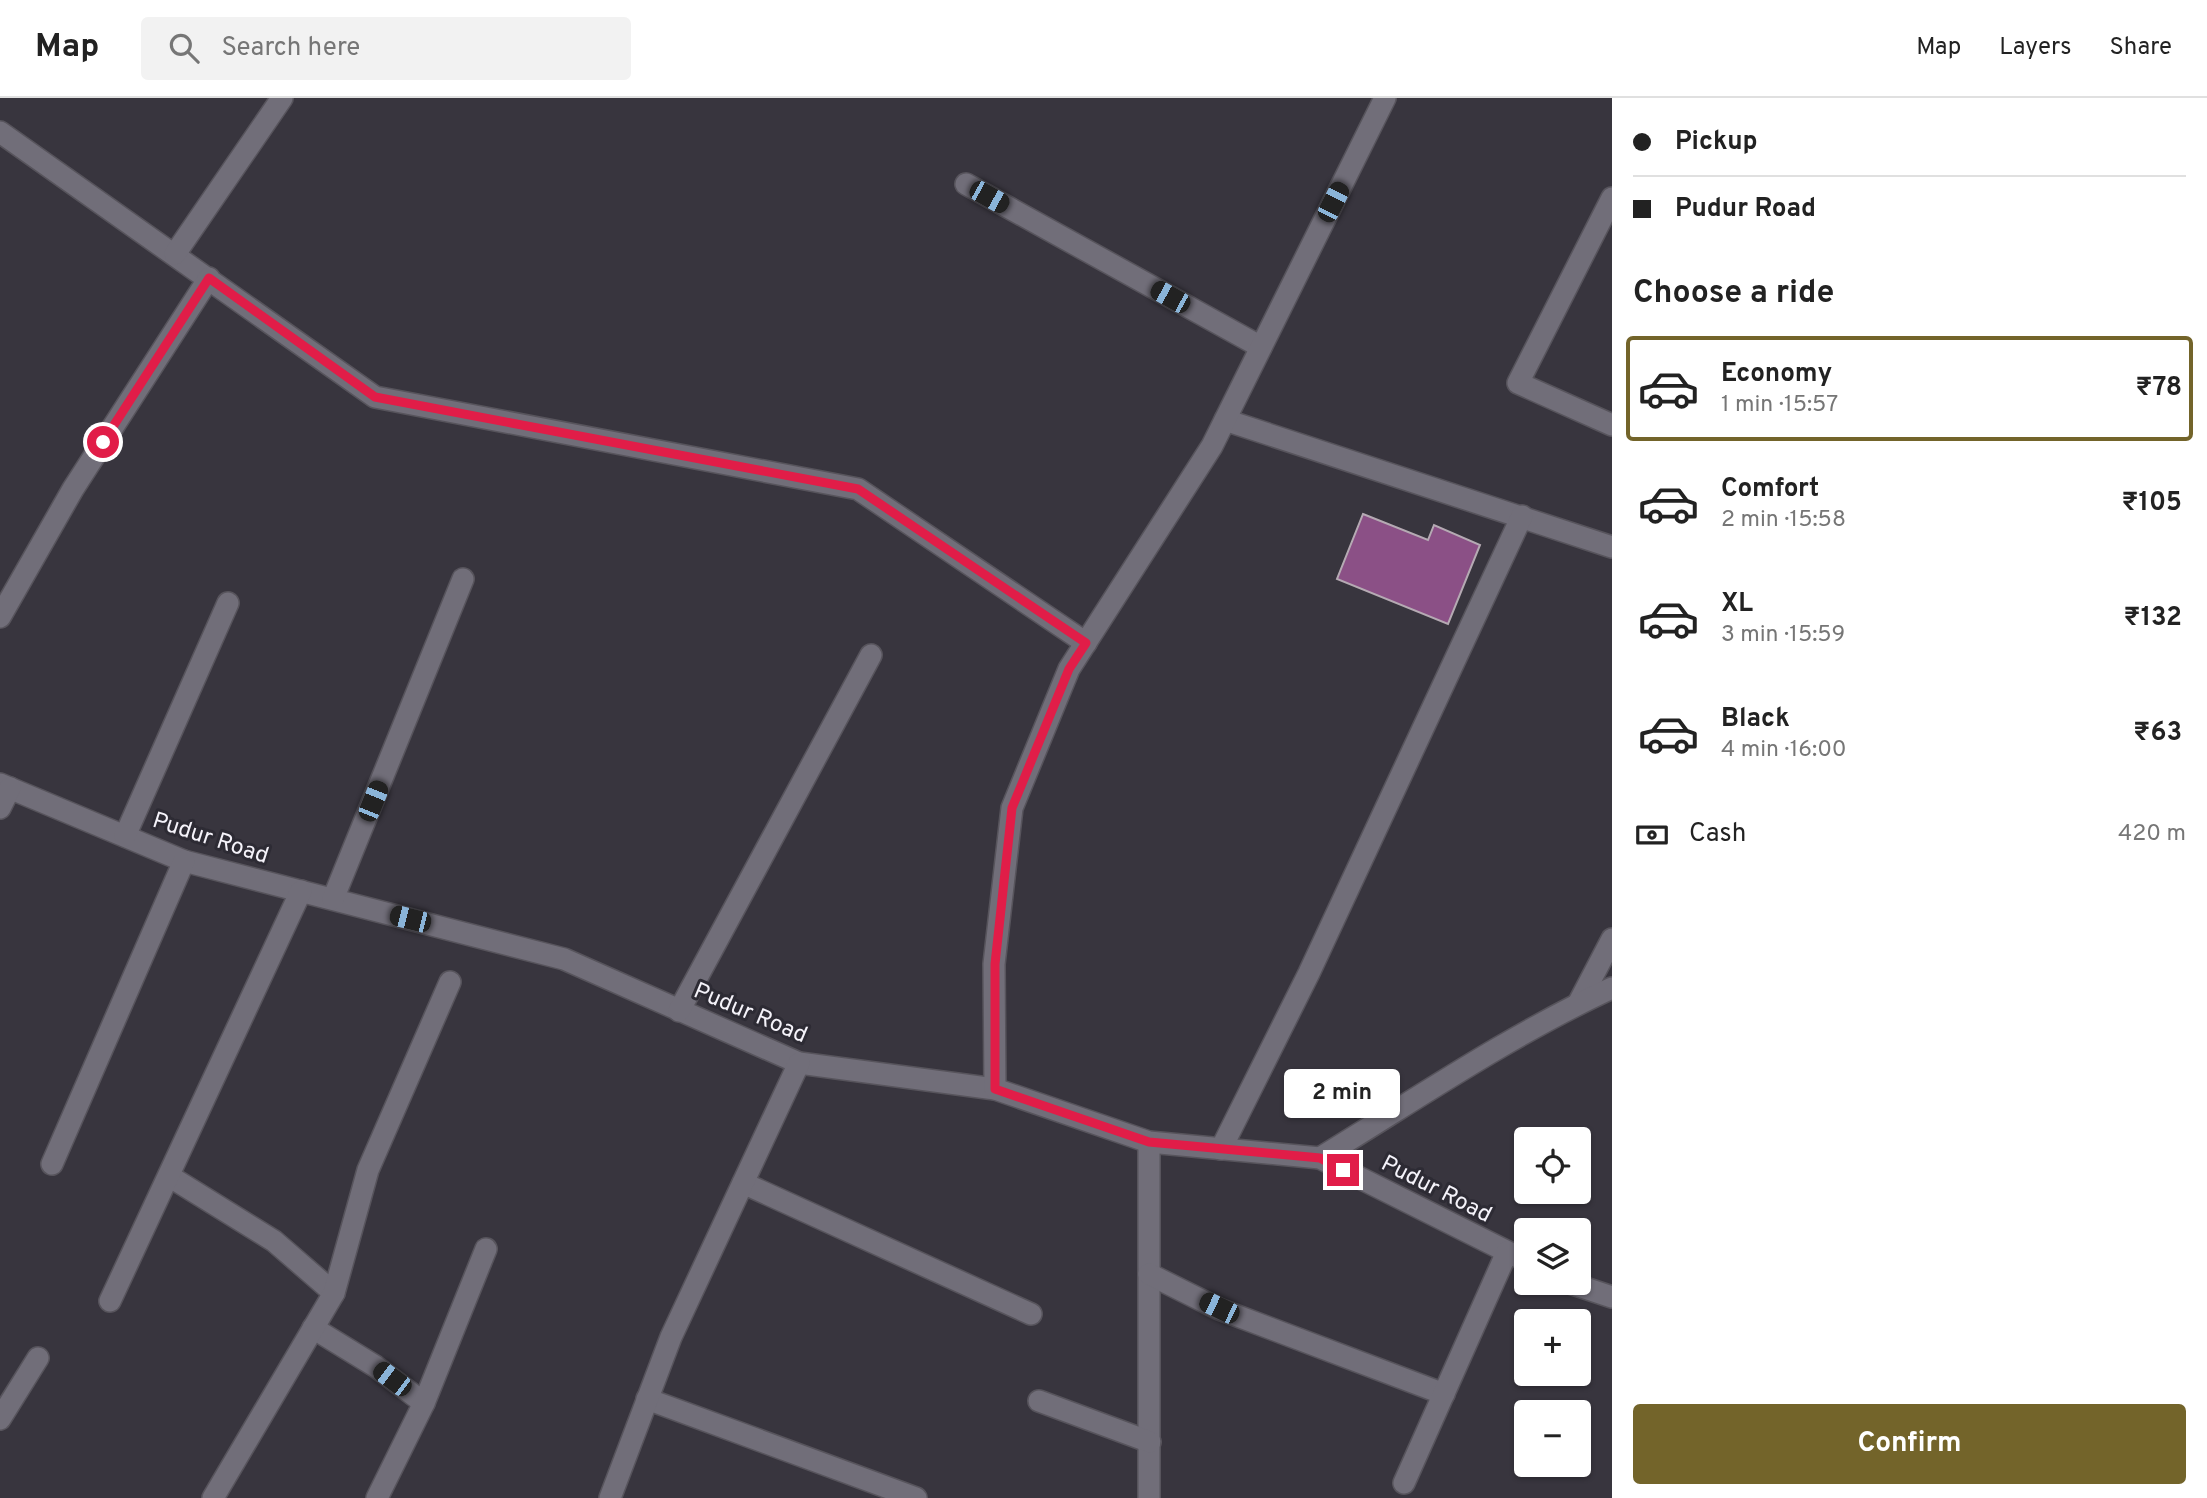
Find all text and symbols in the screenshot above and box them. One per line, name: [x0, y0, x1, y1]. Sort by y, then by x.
search box: [141, 17, 631, 80]
text: Map: [35, 27, 99, 69]
icon: search: [165, 29, 203, 67]
text: Search here: [221, 32, 360, 65]
text: Map: [1916, 33, 1961, 63]
text: Layers: [1999, 33, 2071, 63]
text: Share: [2109, 33, 2172, 63]
text: Pickup: [1675, 126, 1758, 159]
car: [966, 178, 1013, 216]
car: [1315, 179, 1352, 225]
text: Pudur Road: [1675, 193, 1816, 226]
text: Choose a ride: [1633, 274, 1834, 314]
car: [1147, 278, 1194, 316]
icon: car: [1637, 357, 1700, 420]
text: Economy: [1721, 358, 1832, 391]
text: ₹78: [2135, 372, 2182, 405]
text: 1 min · 15:57: [1721, 391, 1838, 420]
route start: [87, 426, 119, 458]
icon: car: [1637, 472, 1700, 535]
text: Comfort: [1721, 473, 1819, 506]
text: ₹105: [2122, 487, 2182, 520]
text: 2 min · 15:58: [1721, 506, 1846, 535]
icon: car: [1637, 587, 1700, 650]
text: XL: [1721, 588, 1753, 621]
text: ₹132: [2124, 602, 2182, 635]
text: 3 min · 15:59: [1721, 621, 1845, 650]
icon: car: [1637, 702, 1700, 765]
text: Black: [1721, 703, 1790, 736]
text: ₹63: [2133, 717, 2182, 750]
text: 4 min · 16:00: [1721, 736, 1847, 765]
car: [356, 778, 391, 824]
street label: Pudur Road: [148, 807, 272, 872]
icon: cash: [1633, 816, 1671, 854]
text: Cash: [1689, 818, 1746, 851]
text: 420 m: [2118, 820, 2186, 849]
car: [388, 904, 433, 934]
street label: Pudur Road: [689, 977, 811, 1051]
callout: 2 min: [1285, 1068, 1401, 1118]
text: 2 min: [1312, 1079, 1372, 1108]
map controls: [1514, 1127, 1591, 1477]
button: locate: [1514, 1127, 1591, 1204]
street label: Pudur Road: [1376, 1150, 1496, 1231]
route end: [1327, 1154, 1359, 1186]
button: layers: [1514, 1218, 1591, 1295]
car: [1196, 1289, 1243, 1327]
button: +: [1514, 1309, 1591, 1386]
car: [369, 1358, 416, 1400]
button: −: [1514, 1400, 1591, 1477]
button: Confirm: [1633, 1404, 2186, 1484]

